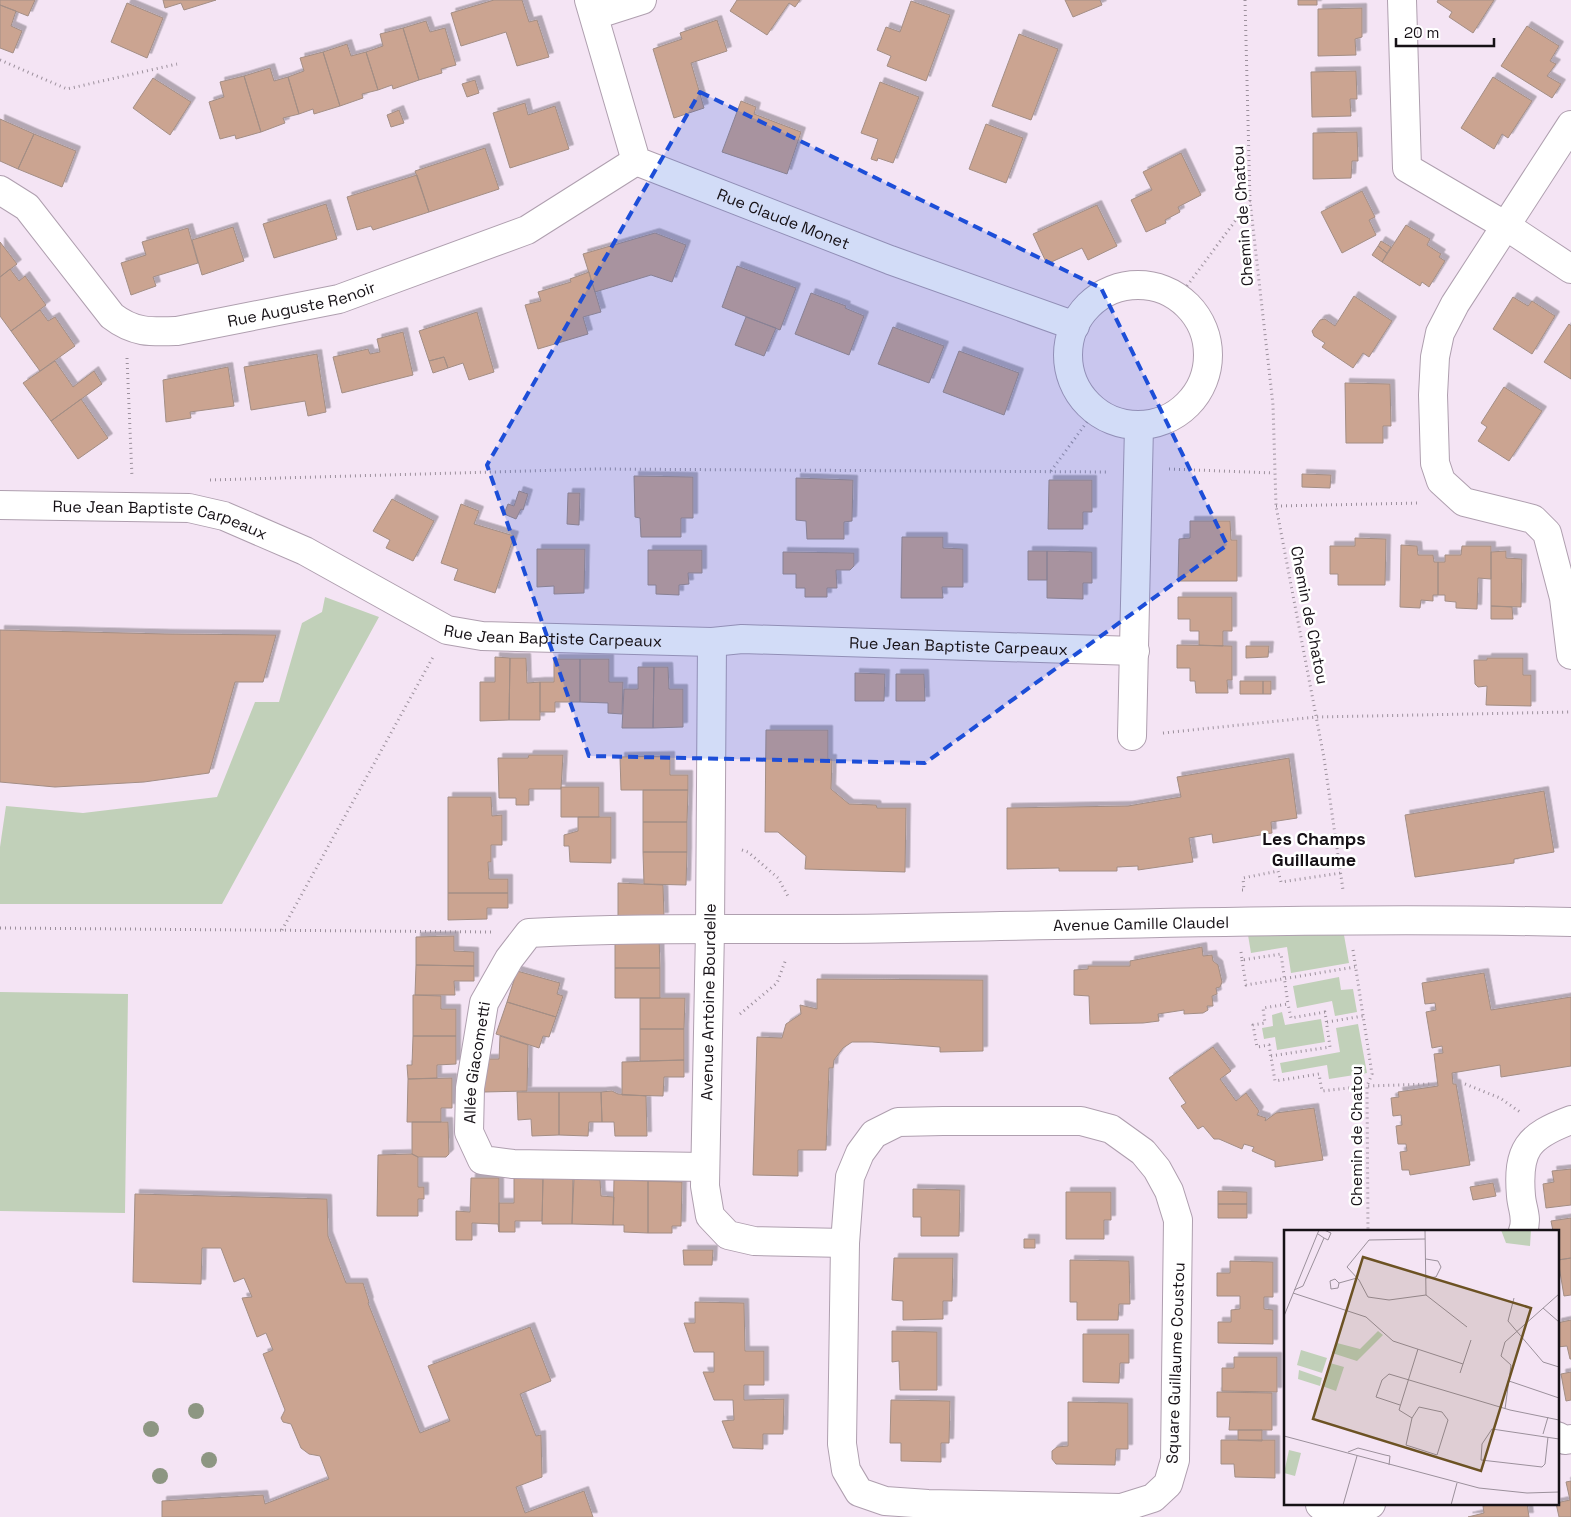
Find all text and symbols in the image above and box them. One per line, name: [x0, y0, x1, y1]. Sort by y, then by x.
scale bar: [1396, 15, 1494, 47]
text: 20 m: [1404, 23, 1439, 42]
street label: Chemin de Chatou: [1227, 145, 1258, 287]
street label: Rue Claude Monet: [714, 184, 853, 254]
street label: Rue Auguste Renoir: [226, 277, 378, 332]
street label: Rue Jean Baptiste Carpeaux: [52, 496, 271, 545]
street label: Chemin de Chatou: [1286, 544, 1333, 686]
street label: Rue Jean Baptiste Carpeaux: [442, 620, 662, 652]
street label: Rue Jean Baptiste Carpeaux: [849, 632, 1068, 660]
district label: Les Champs Guillaume: [1262, 827, 1366, 871]
street label: Avenue Antoine Bourdelle: [696, 903, 721, 1101]
street label: Avenue Camille Claudel: [1053, 912, 1229, 936]
street label: Allée Giacometti: [459, 1000, 495, 1124]
street label: Chemin de Chatou: [1346, 1066, 1367, 1206]
inset map: [1284, 1230, 1558, 1504]
street label: Square Guillaume Coustou: [1161, 1262, 1190, 1464]

